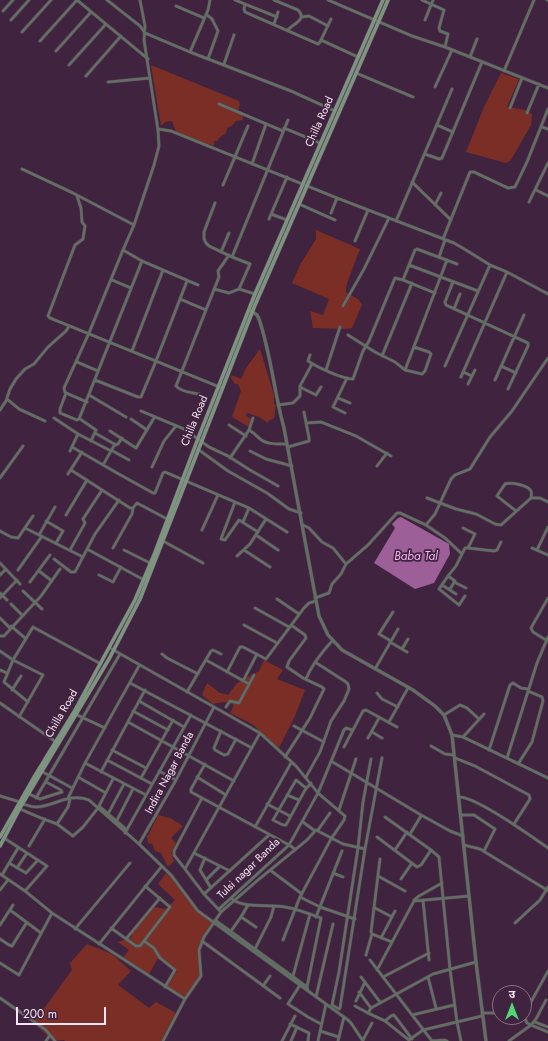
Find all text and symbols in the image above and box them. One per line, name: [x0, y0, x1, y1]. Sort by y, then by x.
street label: Chilla Road: [303, 95, 337, 149]
street label: Chilla Road: [179, 394, 211, 448]
water label: Baba Tal: [394, 550, 438, 564]
street label: Chilla Road: [43, 688, 81, 740]
street label: Indira Nagar Banda: [143, 730, 197, 816]
street label: Tulsi nagar Banda: [215, 836, 283, 902]
north arrow: [492, 985, 532, 1025]
text: उ: [509, 986, 515, 1002]
scale bar: [18, 999, 108, 1025]
text: 200 m: [23, 1005, 57, 1023]

